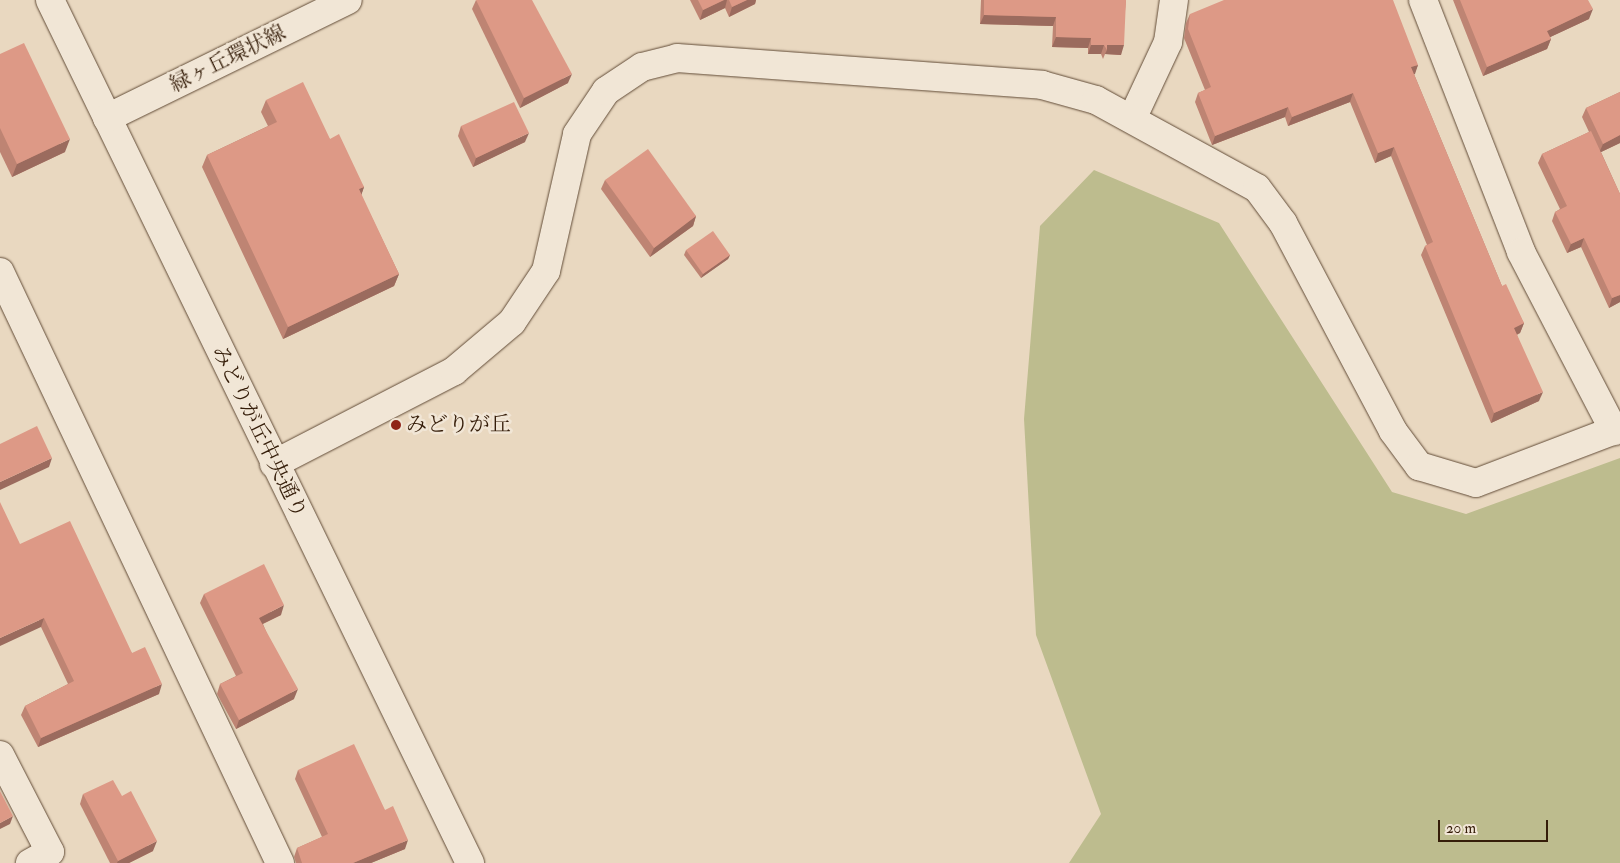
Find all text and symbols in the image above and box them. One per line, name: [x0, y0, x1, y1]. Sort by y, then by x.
street label: 緑ヶ丘環状線: [166, 20, 290, 98]
street label: みどりが丘中央通り: [206, 342, 312, 522]
place label: みどりが丘: [406, 412, 511, 438]
marker: みどりが丘: [390, 419, 402, 431]
scale bar: [1440, 810, 1550, 842]
text: 20 m: [1446, 819, 1476, 838]

